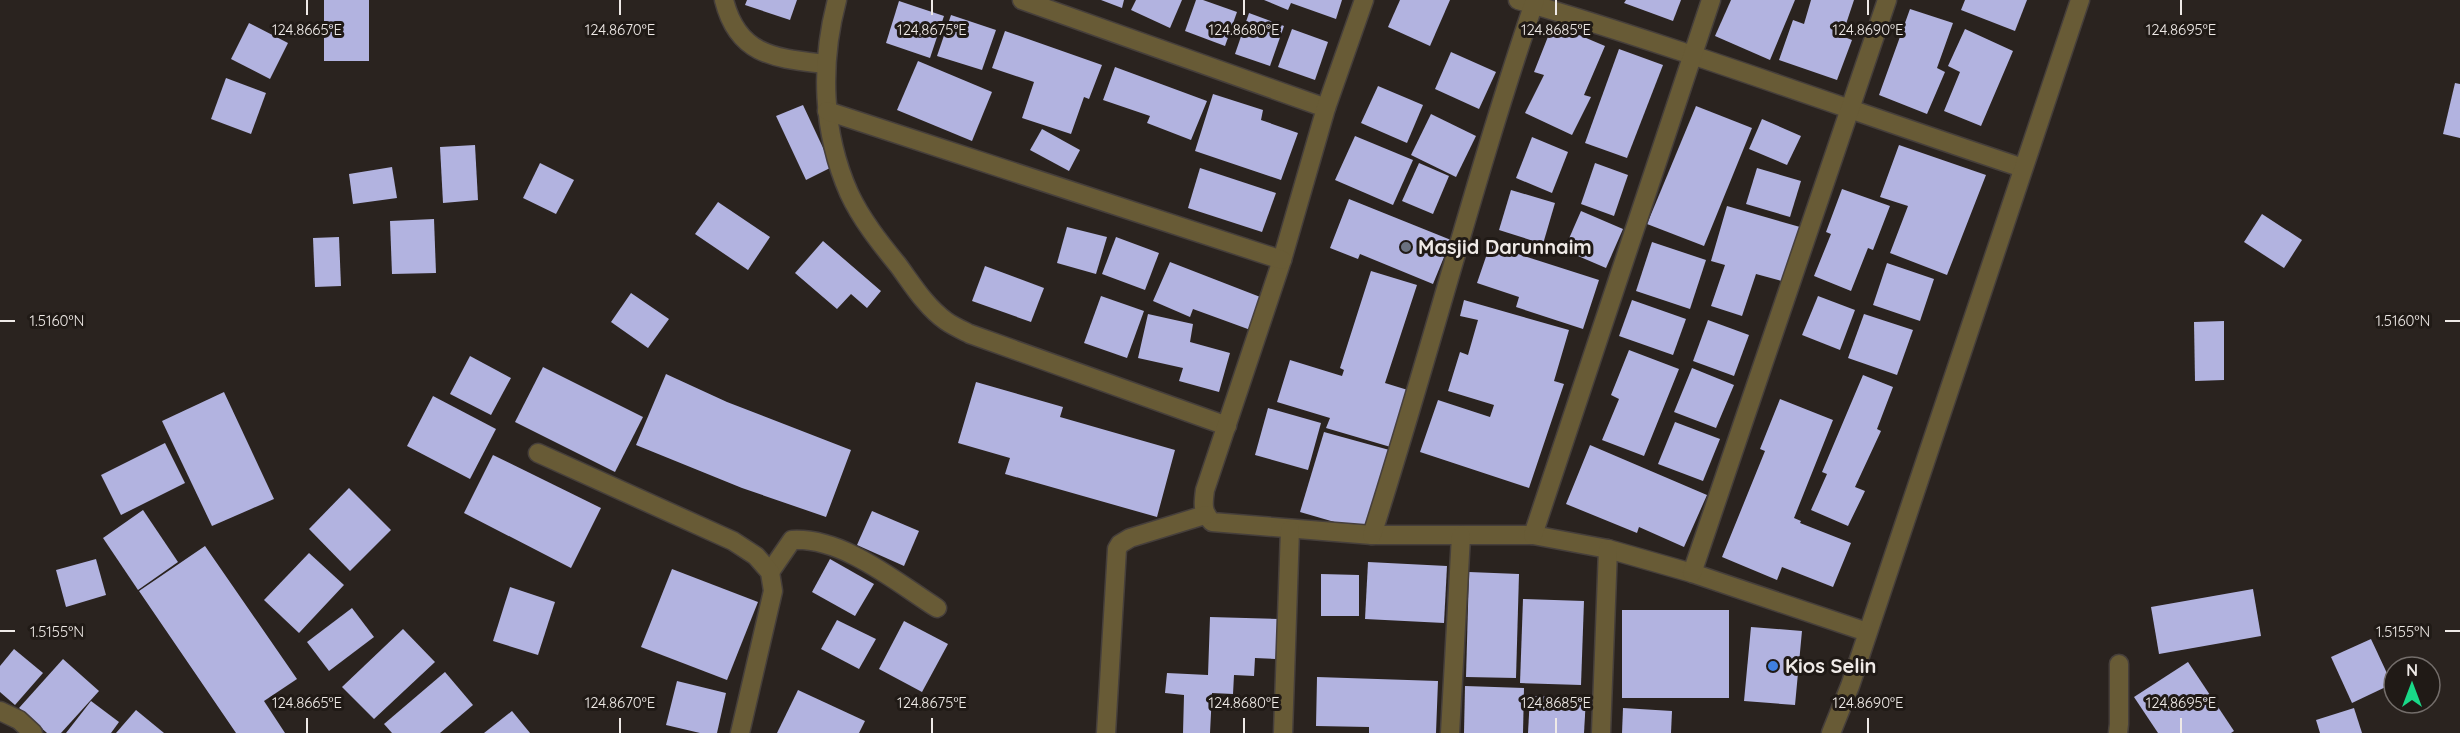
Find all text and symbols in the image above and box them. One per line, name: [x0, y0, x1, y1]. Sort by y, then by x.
text: 124.8665°E: [272, 20, 342, 39]
text: 124.8670°E: [585, 20, 655, 39]
text: 124.8675°E: [897, 20, 967, 39]
text: 124.8680°E: [1209, 20, 1279, 39]
text: 124.8685°E: [1521, 20, 1591, 39]
text: 124.8690°E: [1832, 20, 1904, 39]
text: 124.8695°E: [2146, 20, 2216, 39]
place label: Masjid Darunnaim: [1418, 234, 1592, 259]
marker: Masjid Darunnaim: [1399, 240, 1413, 254]
text: 1.5160°N: [30, 311, 84, 330]
text: 1.5160°N: [2376, 311, 2430, 330]
text: 1.5155°N: [30, 622, 84, 641]
text: 1.5155°N: [2376, 622, 2430, 641]
place label: Kios Selin: [1785, 653, 1876, 678]
north arrow: [2382, 655, 2442, 715]
marker: Kios Selin: [1766, 659, 1780, 673]
text: N: [2406, 660, 2418, 680]
text: 124.8665°E: [272, 693, 342, 712]
text: 124.8670°E: [585, 693, 655, 712]
text: 124.8675°E: [897, 693, 967, 712]
text: 124.8680°E: [1209, 693, 1279, 712]
text: 124.8685°E: [1521, 693, 1591, 712]
text: 124.8690°E: [1832, 693, 1904, 712]
text: 124.8695°E: [2146, 693, 2216, 712]

